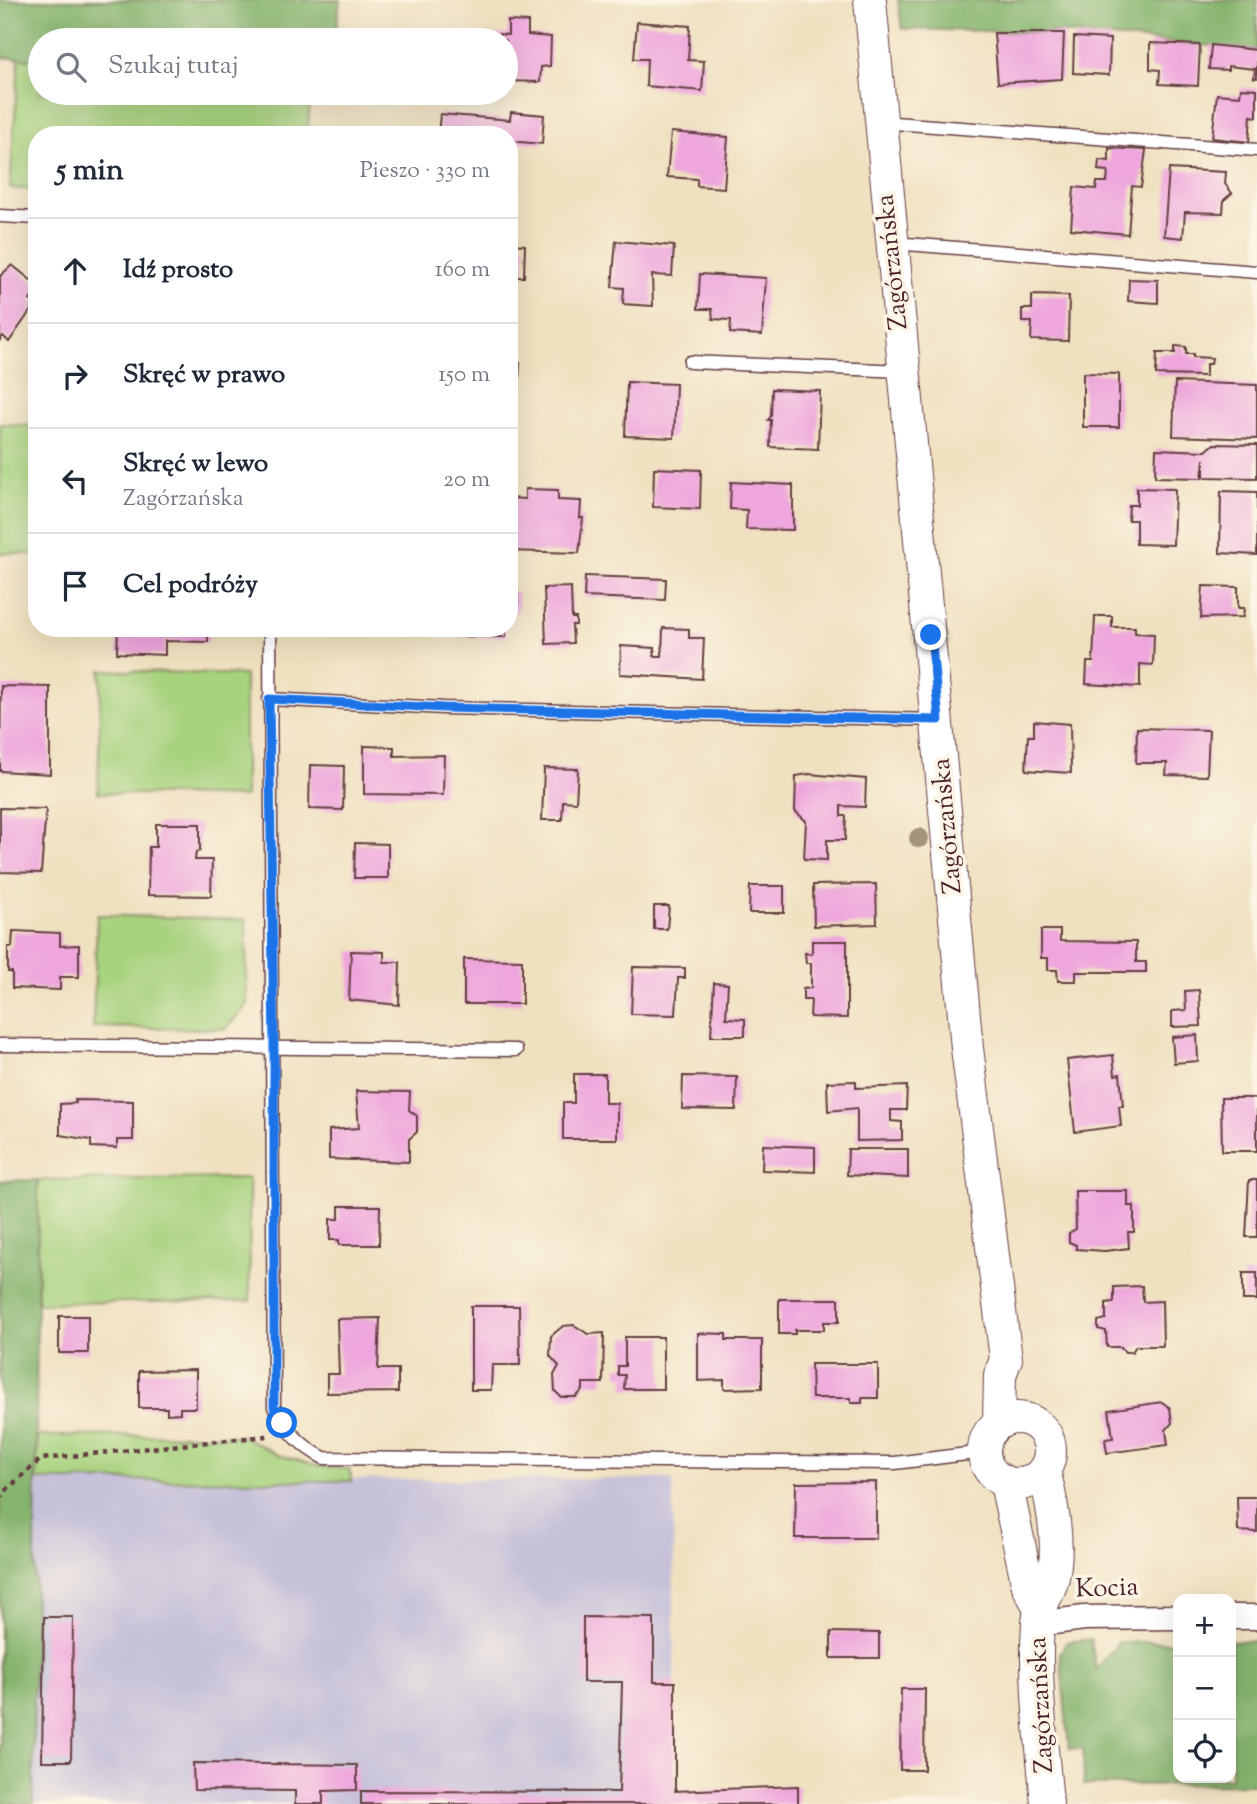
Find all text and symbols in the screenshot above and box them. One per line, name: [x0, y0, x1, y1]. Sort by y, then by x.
search box: [28, 28, 518, 105]
icon: search: [52, 48, 90, 86]
text: Szukaj tutaj: [108, 48, 239, 85]
text: 5 min: [56, 150, 124, 193]
text: Pieszo · 330 m: [360, 155, 490, 188]
street label: Zagórzańska: [867, 192, 919, 332]
icon: ahead: [56, 252, 94, 290]
text: Idź prosto: [123, 252, 233, 289]
text: 160 m: [435, 254, 490, 287]
icon: right: [56, 357, 94, 395]
text: Skręć w prawo: [123, 357, 285, 394]
text: 150 m: [438, 359, 490, 392]
text: Skręć w lewo: [123, 446, 268, 483]
icon: left: [56, 462, 94, 500]
text: 20 m: [443, 464, 490, 497]
text: Zagórzańska: [123, 483, 244, 516]
icon: arrive: [56, 567, 94, 605]
text: Cel podróży: [123, 567, 258, 604]
route end: [915, 619, 946, 650]
street label: Zagórzańska: [924, 756, 972, 896]
route start: [266, 1407, 297, 1438]
street label: Kocia: [1075, 1569, 1139, 1609]
map controls: [1173, 1594, 1236, 1783]
button: +: [1173, 1594, 1236, 1657]
street label: Zagórzańska: [1020, 1636, 1064, 1774]
button: −: [1173, 1657, 1236, 1720]
button: locate: [1173, 1720, 1236, 1783]

